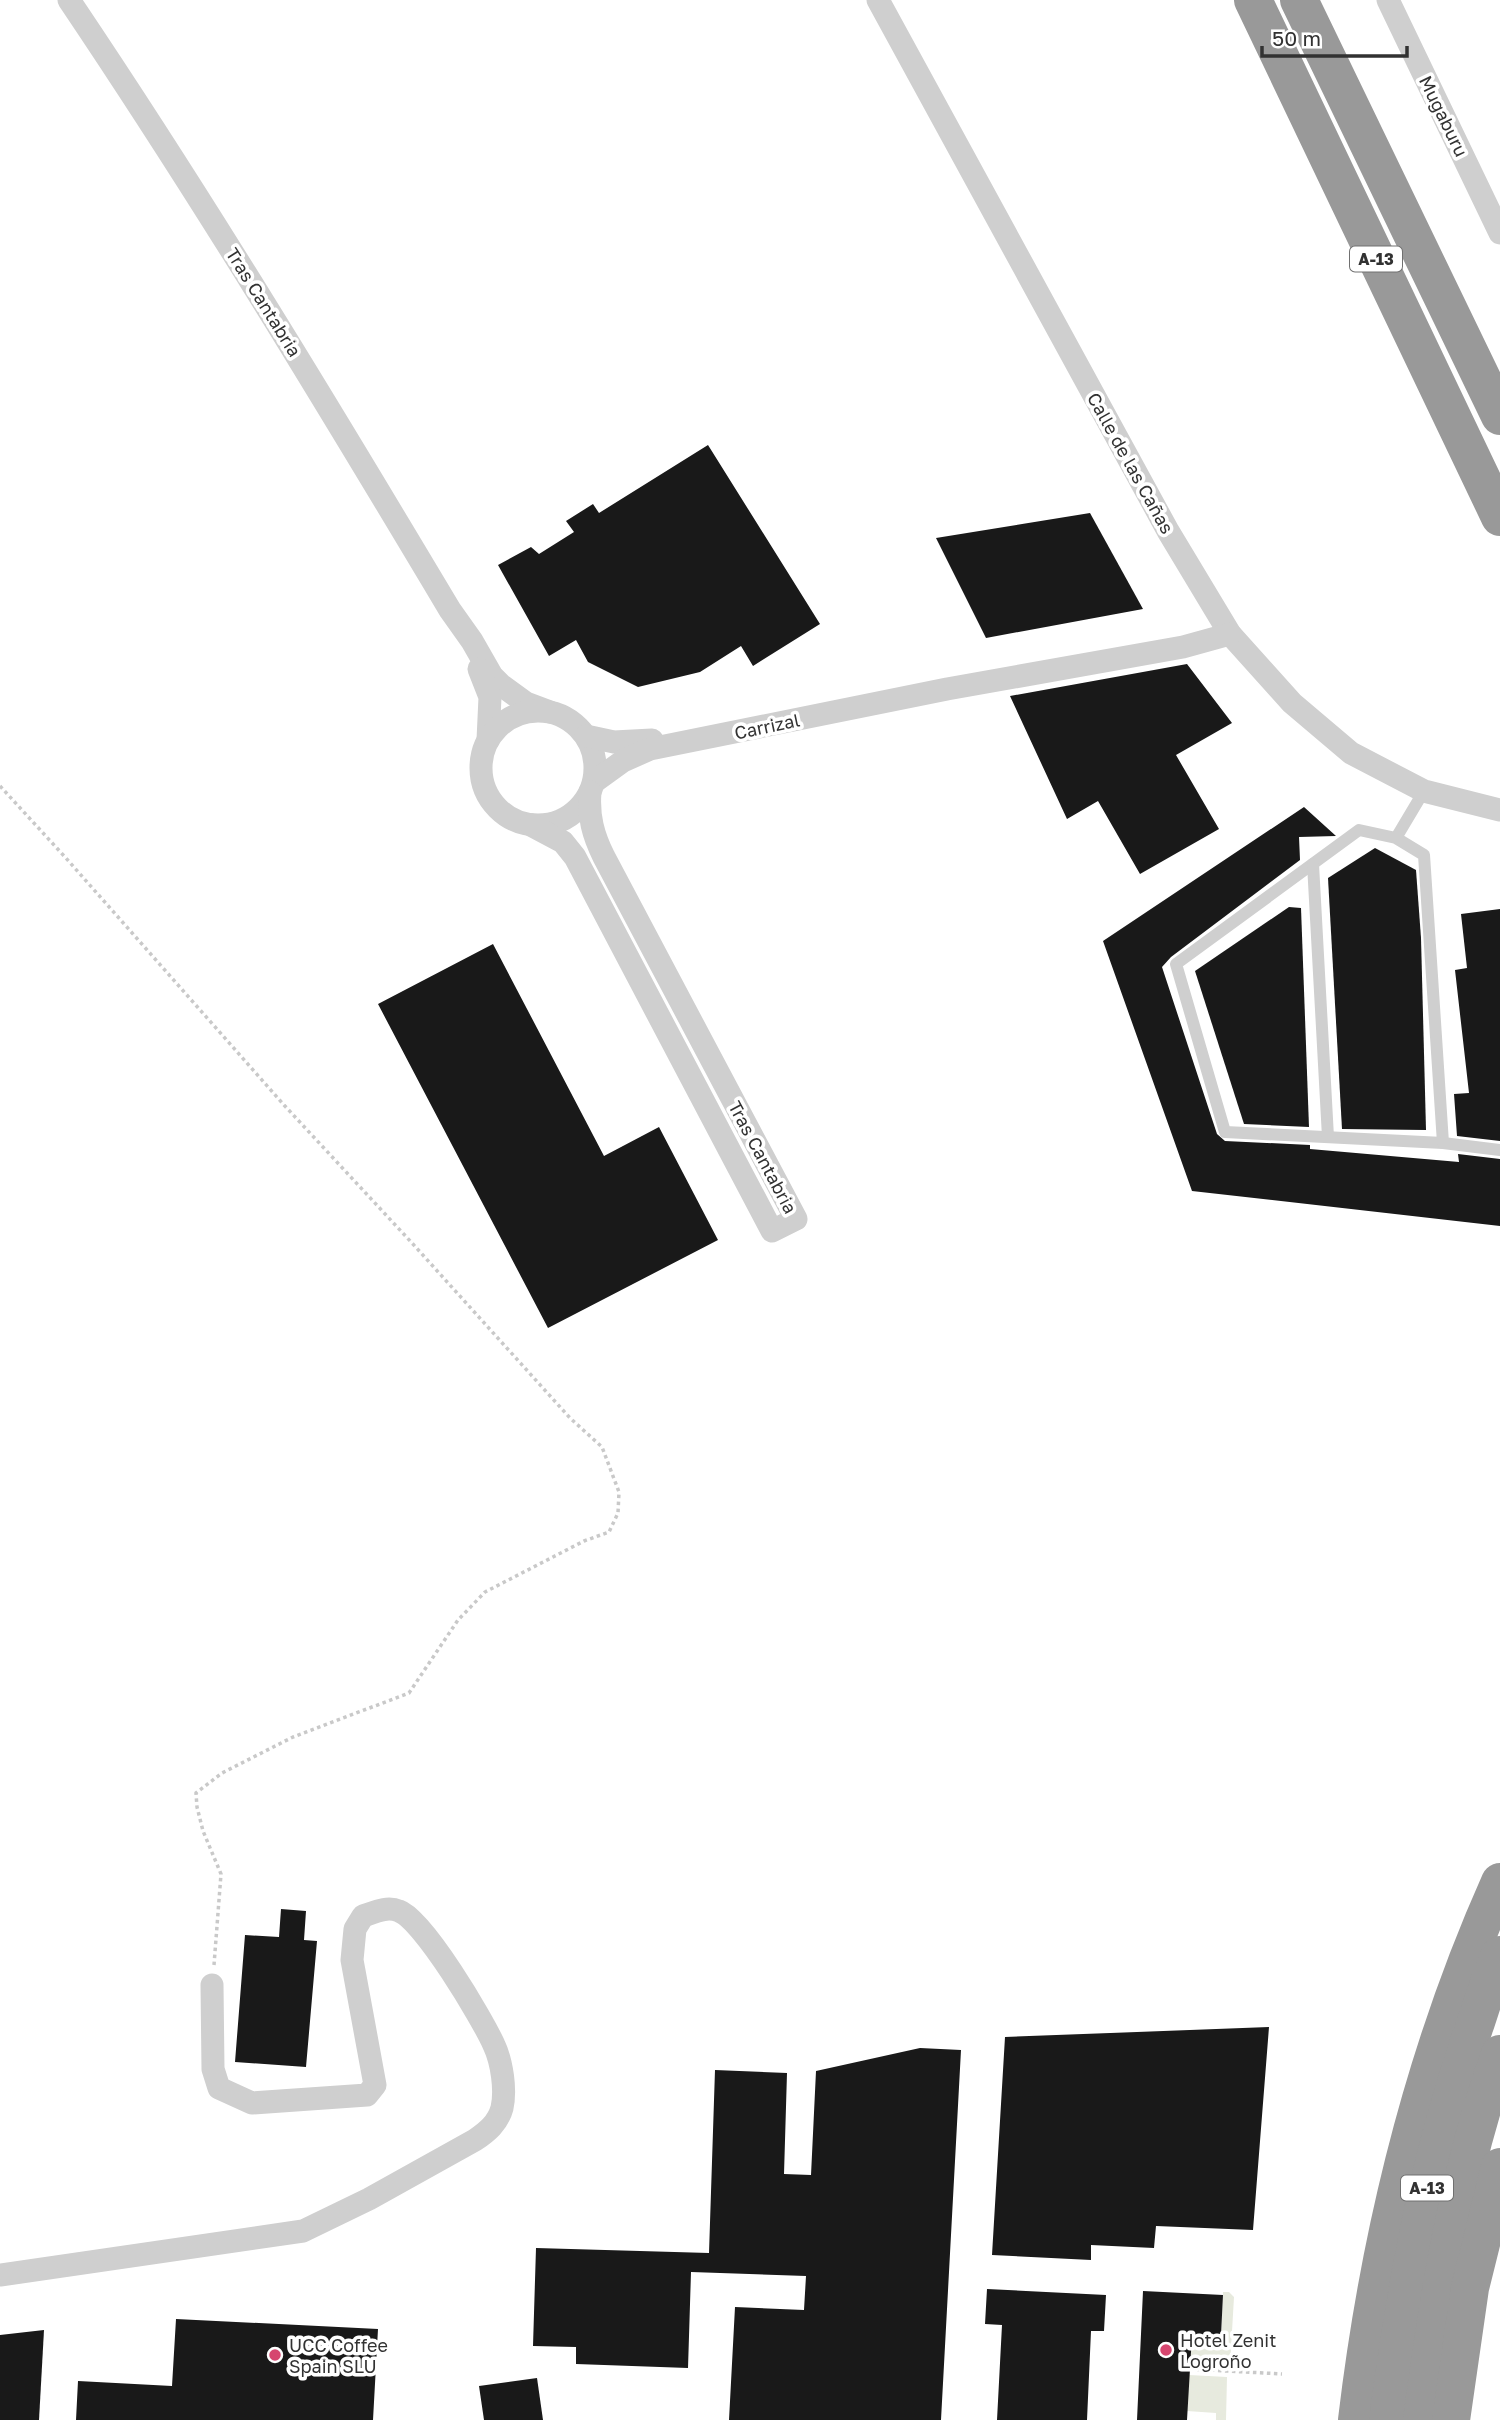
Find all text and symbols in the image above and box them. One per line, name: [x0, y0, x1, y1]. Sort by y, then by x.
scale bar: [1262, 14, 1407, 58]
text: 50 m: [1272, 25, 1321, 51]
street label: Mugaburu: [1415, 72, 1473, 160]
street label: Tras Cantabria: [222, 243, 306, 361]
road number: A-13: [1350, 246, 1402, 272]
street label: Calle de las Cañas: [1083, 389, 1179, 537]
street label: Carrizal: [732, 708, 802, 744]
street label: Tras Cantabria: [724, 1097, 802, 1217]
road number: A-13: [1401, 2176, 1453, 2200]
place label: Hotel Zenit Logroño: [1180, 2329, 1276, 2372]
place label: UCC Coffee Spain SLU: [289, 2334, 388, 2377]
marker: Hotel Zenit Logroño: [1158, 2342, 1174, 2358]
marker: UCC Coffee Spain SLU: [267, 2347, 283, 2363]

